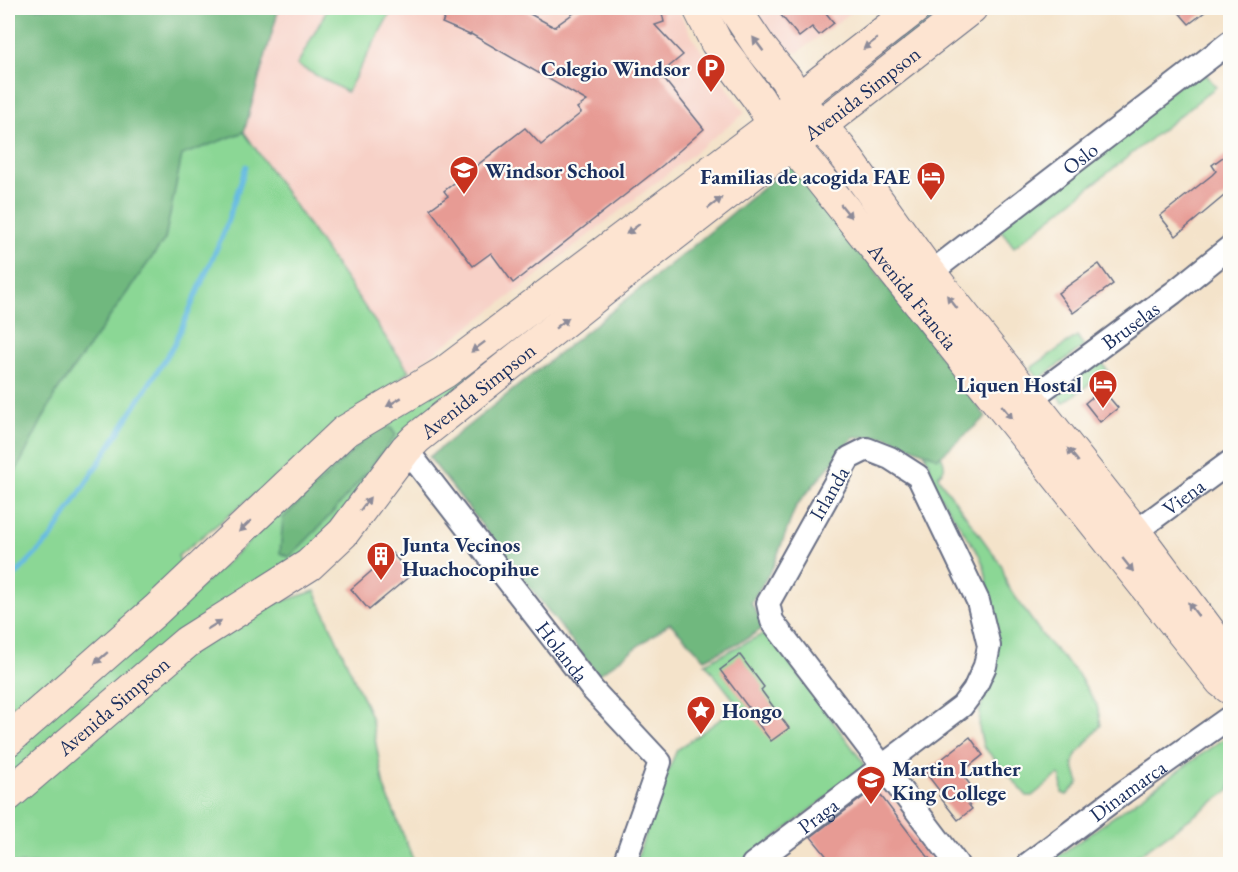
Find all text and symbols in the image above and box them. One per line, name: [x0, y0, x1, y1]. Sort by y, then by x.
one-way arrow: [753, 37, 765, 52]
one-way arrow: [862, 37, 877, 49]
street label: Avenida Simpson: [797, 39, 925, 147]
parking icon: Colegio Windsor: [695, 52, 727, 94]
place label: Colegio Windsor: [541, 55, 690, 82]
street label: Oslo: [1056, 135, 1103, 180]
school or university icon: Windsor School: [448, 154, 480, 196]
place label: Windsor School: [485, 157, 625, 184]
hotel icon: Familias de acogida FAE: [915, 160, 947, 202]
place label: Familias de acogida FAE: [700, 163, 910, 190]
one-way arrow: [707, 196, 723, 209]
one-way arrow: [839, 203, 851, 218]
one-way arrow: [626, 223, 642, 235]
street label: Avenida Francia: [862, 236, 965, 355]
one-way arrow: [946, 294, 959, 310]
street label: Bruselas: [1096, 294, 1165, 355]
one-way arrow: [554, 317, 570, 330]
street label: Avenida Simpson: [413, 336, 541, 445]
one-way arrow: [471, 341, 487, 353]
hotel icon: Liquen Hostal: [1087, 368, 1119, 410]
place label: Liquen Hostal: [957, 371, 1082, 398]
one-way arrow: [385, 397, 402, 407]
one-way arrow: [1000, 404, 1013, 420]
one-way arrow: [1067, 447, 1080, 463]
street label: Irlanda: [803, 461, 855, 525]
street label: Viena: [1157, 471, 1211, 521]
one-way arrow: [359, 497, 371, 512]
one-way arrow: [238, 518, 252, 532]
place label: Junta Vecinos Huachocopihue: [400, 531, 539, 582]
building icon: Junta Vecinos Huachocopihue: [365, 540, 397, 582]
one-way arrow: [1122, 557, 1134, 572]
one-way arrow: [1187, 602, 1199, 618]
street label: Holanda: [531, 615, 596, 688]
one-way arrow: [206, 619, 223, 630]
street label: Avenida Simpson: [50, 650, 175, 762]
one-way arrow: [94, 651, 109, 665]
place icon: Hongo: [685, 694, 717, 736]
place label: Hongo: [722, 697, 783, 724]
street label: Dinamarca: [1084, 753, 1172, 827]
place label: Martin Luther King College: [892, 755, 1021, 806]
school or university icon: Martin Luther King College: [855, 764, 887, 806]
street label: Praga: [792, 791, 844, 839]

